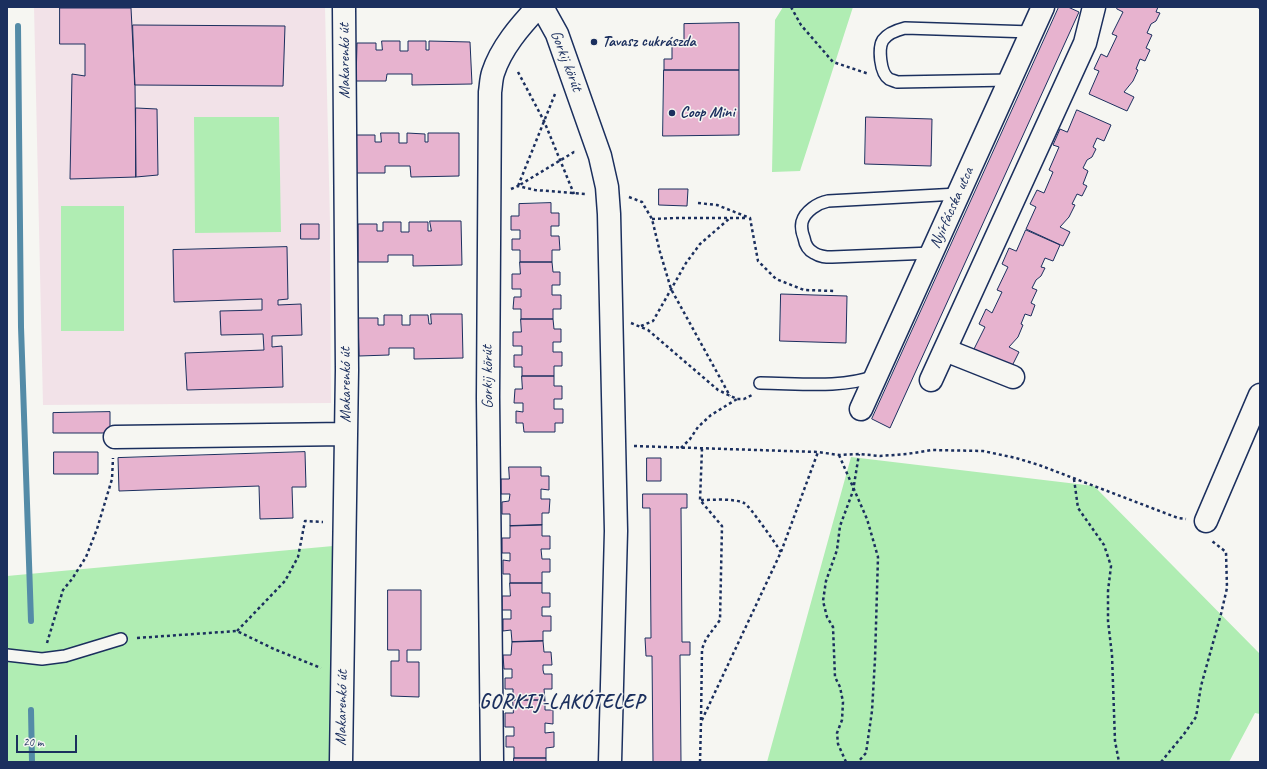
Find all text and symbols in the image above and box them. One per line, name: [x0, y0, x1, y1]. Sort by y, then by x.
street label: Makarenkó út: [335, 23, 355, 99]
street label: Gorkij körút: [546, 28, 586, 94]
place label: Tavasz cukrászda: [602, 32, 696, 52]
marker: Tavasz cukrászda: [589, 37, 599, 47]
place label: Coop Mini: [680, 103, 735, 123]
marker: Coop Mini: [667, 108, 677, 118]
street label: Nyírfácska utca: [926, 164, 978, 252]
street label: Gorkij körút: [478, 345, 498, 409]
street label: Makarenkó út: [336, 347, 356, 423]
street label: Makarenkó út: [332, 670, 352, 746]
district label: GORKIJ-LAKÓTELEP: [480, 691, 644, 715]
scale bar: [18, 727, 79, 753]
text: 20 m: [23, 734, 43, 750]

